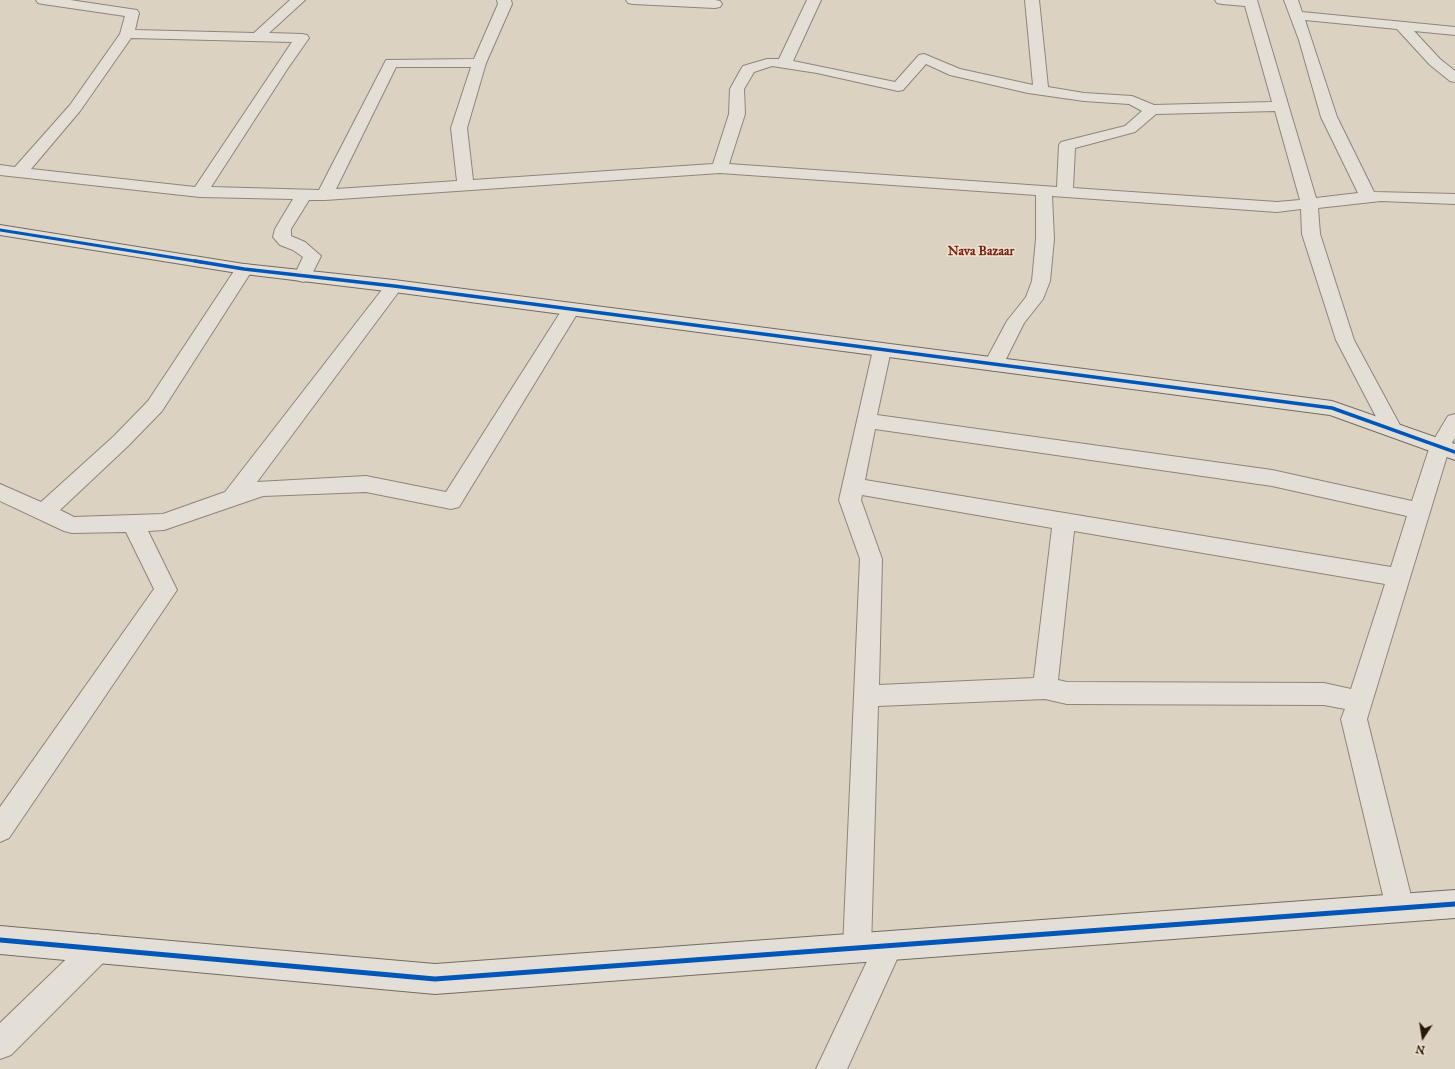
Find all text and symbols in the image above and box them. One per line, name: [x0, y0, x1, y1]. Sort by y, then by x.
district label: Nava Bazaar: [948, 244, 1014, 260]
north arrow: [1403, 1017, 1443, 1057]
text: N: [1414, 1042, 1426, 1057]

